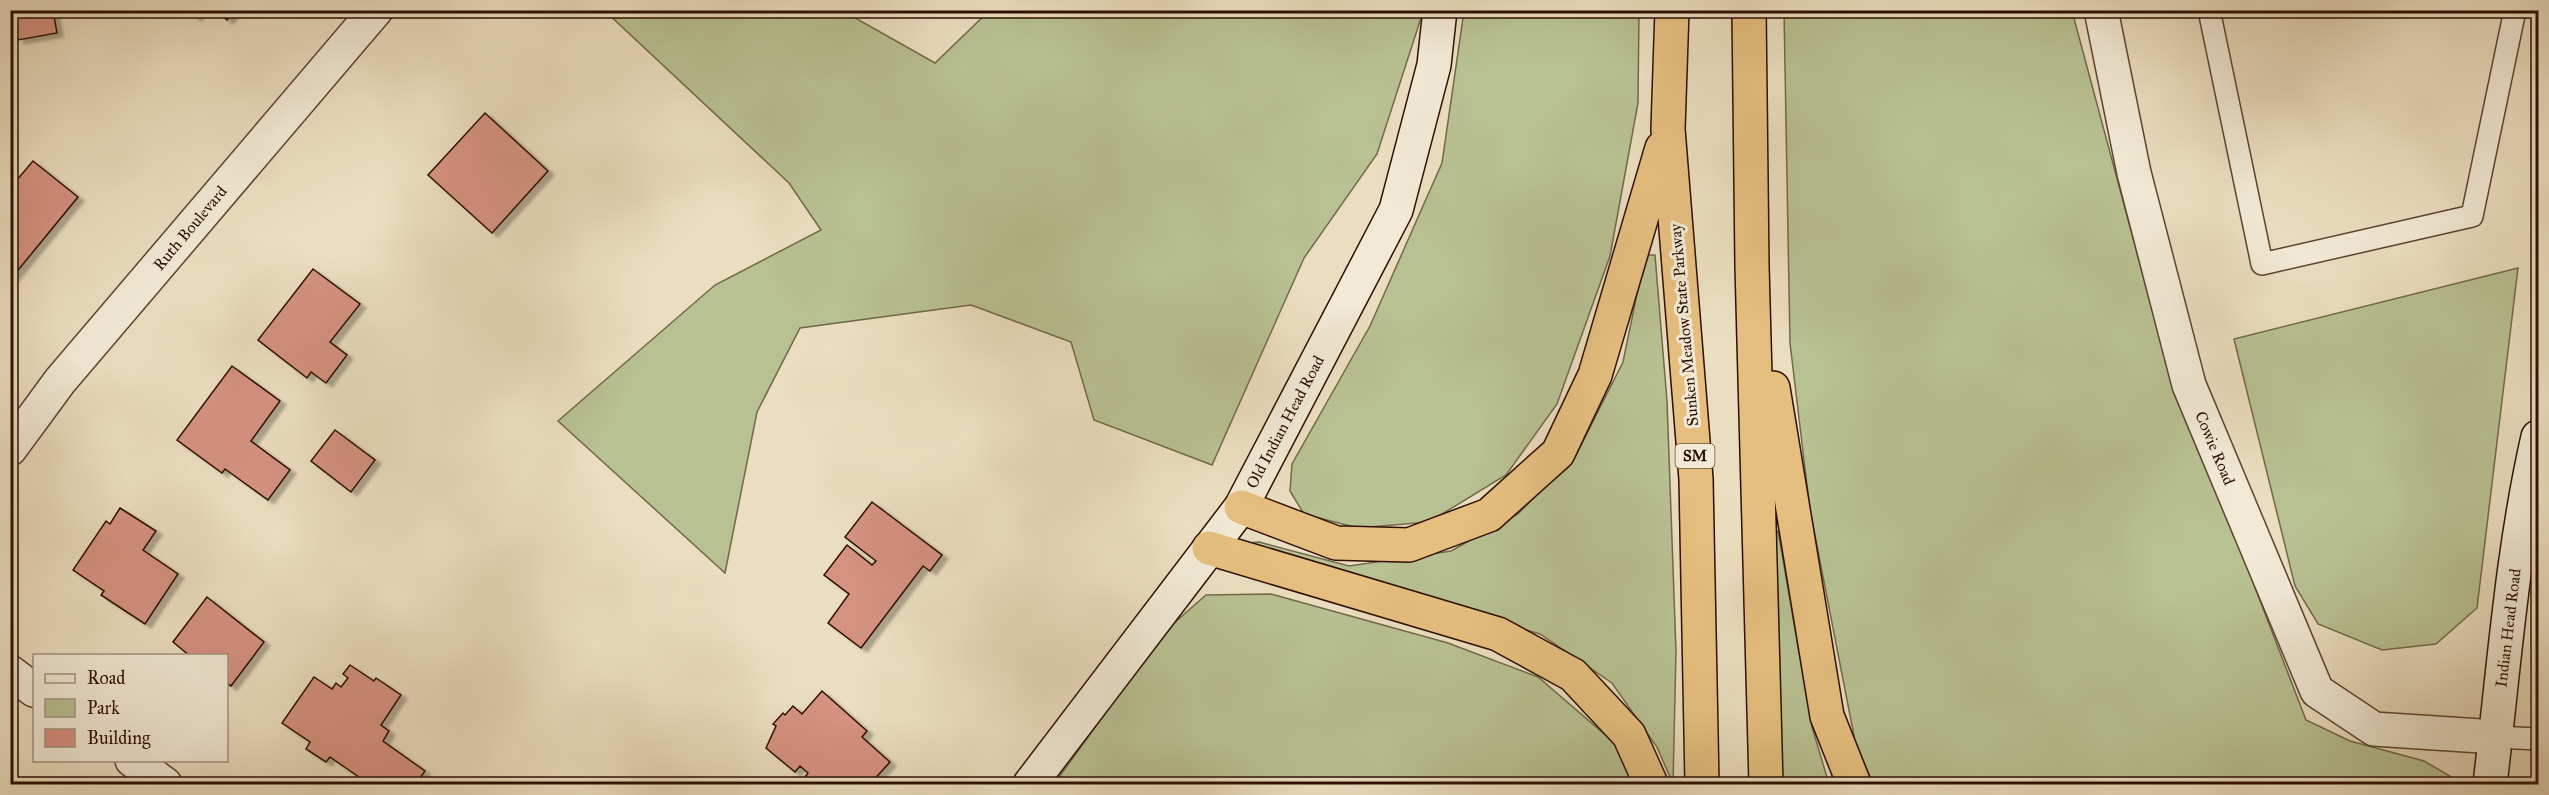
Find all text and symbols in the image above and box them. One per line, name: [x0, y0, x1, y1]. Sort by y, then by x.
street label: Ruth Boulevard: [149, 182, 231, 274]
street label: Sunken Meadow State Parkway: [1666, 223, 1702, 427]
street label: Old Indian Head Road: [1242, 352, 1328, 492]
street label: Cowie Road: [2191, 408, 2239, 488]
road number: SM: [1676, 444, 1714, 468]
street label: Indian Head Road: [2491, 568, 2525, 688]
legend: [33, 654, 228, 762]
text: Road: [87, 667, 125, 689]
text: Park: [87, 697, 120, 719]
text: Building: [87, 727, 151, 750]

